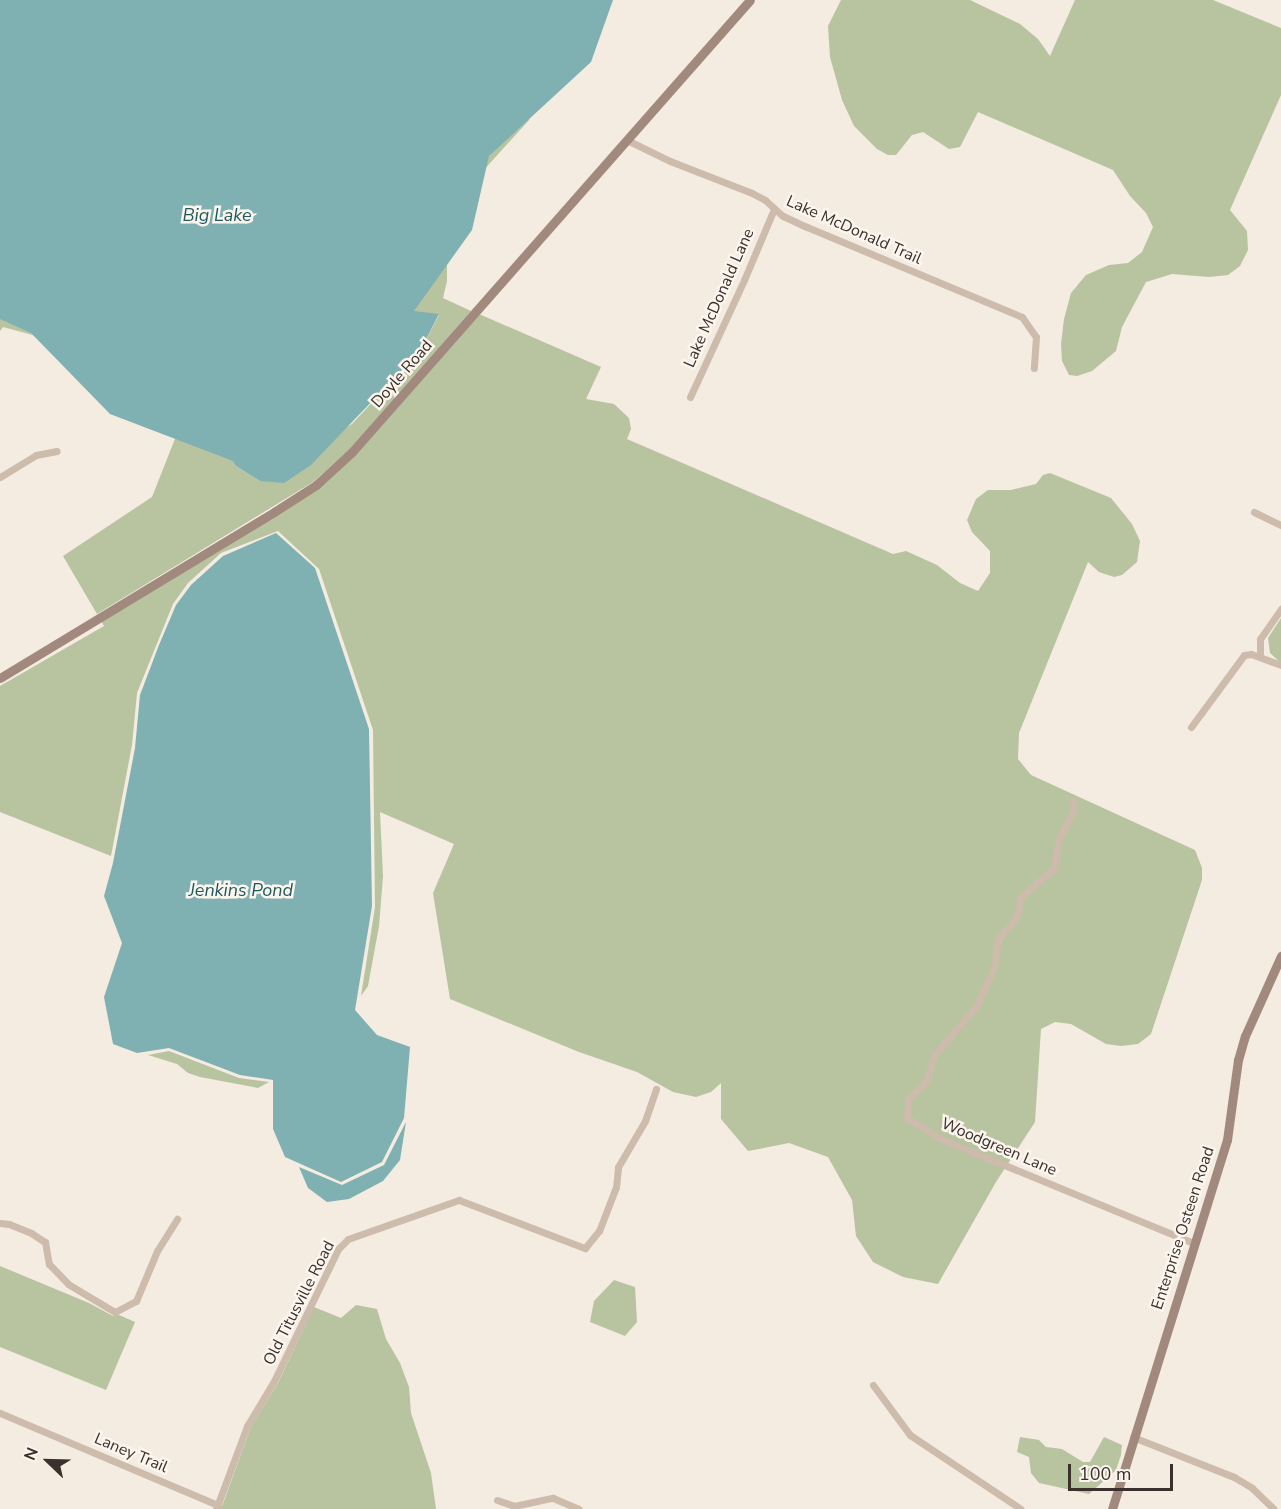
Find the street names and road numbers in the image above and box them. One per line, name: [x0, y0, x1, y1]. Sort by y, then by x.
street label: Lake McDonald Trail: [783, 192, 925, 268]
street label: Lake McDonald Lane: [680, 226, 758, 370]
street label: Doyle Road: [367, 336, 437, 412]
street label: Woodgreen Lane: [938, 1114, 1060, 1180]
street label: Enterprise Osteen Road: [1148, 1144, 1218, 1312]
street label: Old Titusville Road: [259, 1238, 339, 1368]
street label: Laney Trail: [91, 1429, 171, 1477]

